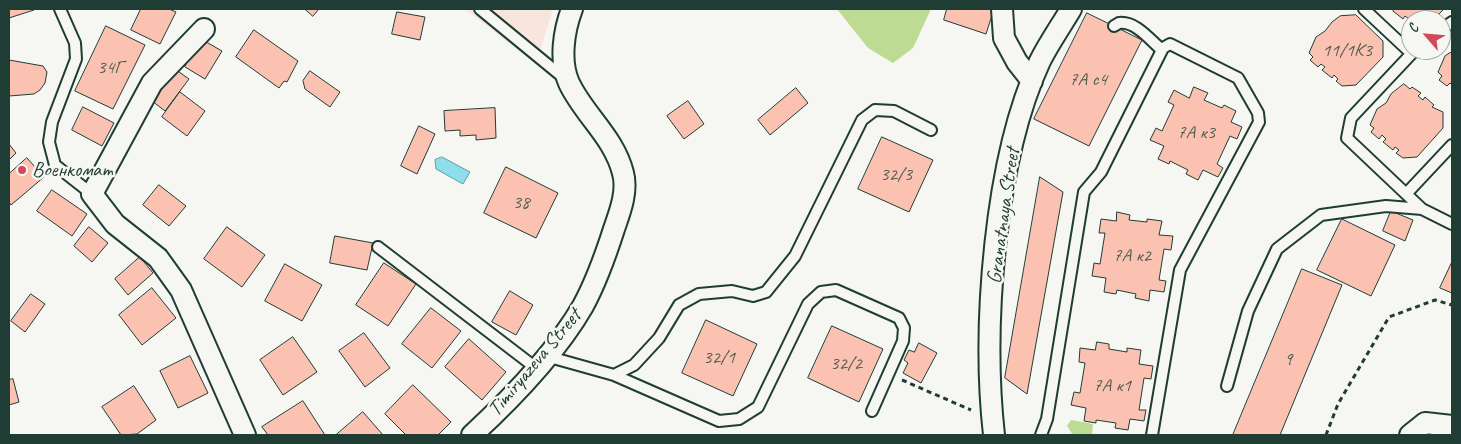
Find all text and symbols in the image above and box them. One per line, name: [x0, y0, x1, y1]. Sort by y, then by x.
north arrow: [1401, 10, 1451, 60]
text: С: [1404, 21, 1422, 35]
house number: 11/1К3: [1322, 40, 1372, 62]
house number: 34Г: [97, 57, 123, 79]
house number: 7А с4: [1069, 69, 1107, 91]
house number: 7А к3: [1177, 122, 1215, 144]
street label: Granatnaya Street: [982, 146, 1026, 286]
place label: Военкомат: [32, 157, 112, 183]
marker: Военкомат: [16, 164, 28, 176]
house number: 32/3: [880, 164, 912, 186]
house number: 38: [512, 192, 530, 214]
house number: 7А к2: [1113, 245, 1151, 267]
street label: Timiryazeva Street: [483, 304, 587, 422]
house number: 32/1: [703, 347, 735, 369]
house number: 9: [1284, 349, 1292, 371]
house number: 32/2: [830, 353, 862, 375]
house number: 7А к1: [1093, 375, 1131, 397]

